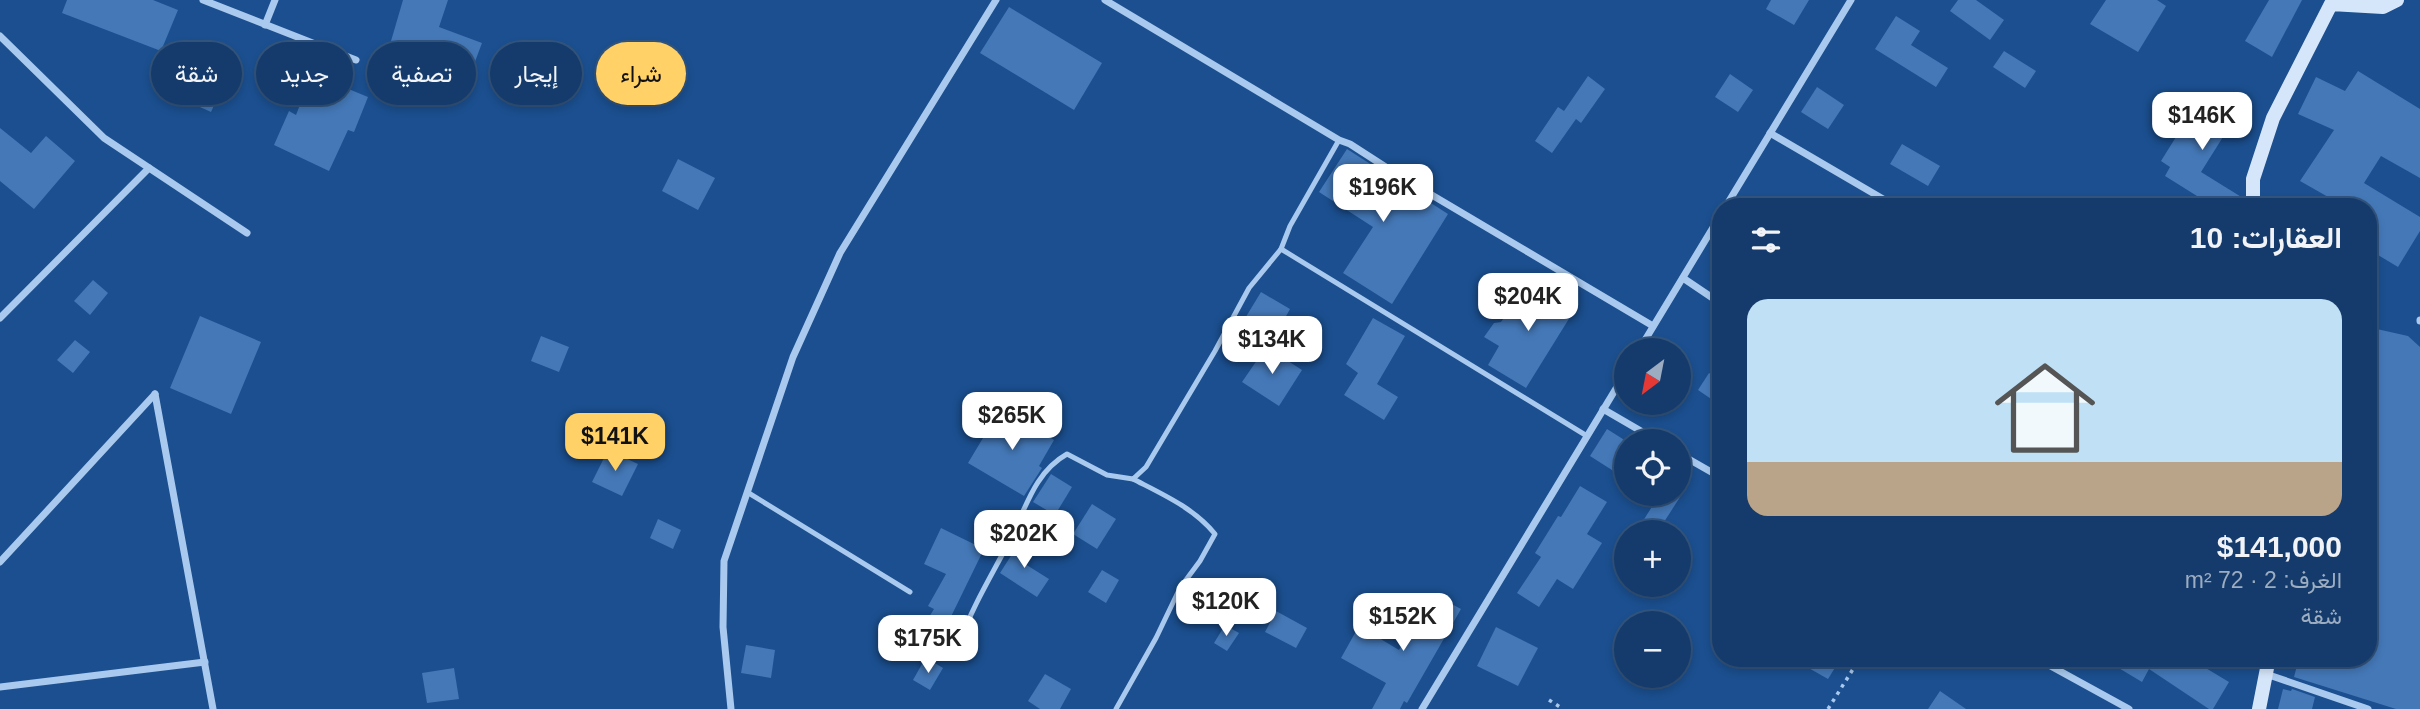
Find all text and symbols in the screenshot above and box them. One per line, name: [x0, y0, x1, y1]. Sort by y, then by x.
chip: شقة: [151, 42, 242, 105]
chip: جديد: [256, 42, 353, 105]
chip: تصفية: [367, 42, 476, 105]
chip: إيجار: [490, 42, 582, 105]
chip: شراء: [596, 42, 686, 105]
pin: $146K: [2153, 92, 2251, 152]
text: $146K: [2168, 102, 2236, 128]
pin: $196K: [1334, 164, 1432, 224]
text: $196K: [1349, 174, 1417, 200]
icon: filters: [1747, 221, 1785, 259]
text: العقارات: 10: [2190, 221, 2342, 254]
pin: $204K: [1479, 274, 1577, 333]
text: $204K: [1494, 283, 1562, 309]
pin: $134K: [1223, 316, 1321, 376]
text: $134K: [1238, 326, 1306, 352]
north arrow: [1614, 338, 1690, 415]
map controls: [1614, 338, 1691, 688]
icon: home: [1982, 345, 2108, 471]
pin: $265K: [963, 392, 1061, 452]
text: $265K: [978, 402, 1046, 428]
pin: $141K: [566, 414, 664, 473]
text: $141K: [581, 423, 649, 449]
button: locate: [1614, 429, 1691, 506]
pin: $202K: [975, 510, 1073, 570]
text: $202K: [990, 520, 1058, 546]
button: +: [1614, 520, 1691, 597]
text: $141,000: [2217, 530, 2342, 563]
text: الغرف: 2 · 72 m²: [2185, 567, 2342, 593]
pin: $120K: [1177, 578, 1275, 638]
text: $120K: [1192, 588, 1260, 614]
pin: $152K: [1354, 594, 1452, 653]
text: $152K: [1369, 603, 1437, 629]
text: شقة: [2300, 603, 2342, 629]
button: −: [1614, 611, 1691, 688]
pin: $175K: [879, 616, 977, 675]
text: $175K: [894, 625, 962, 651]

